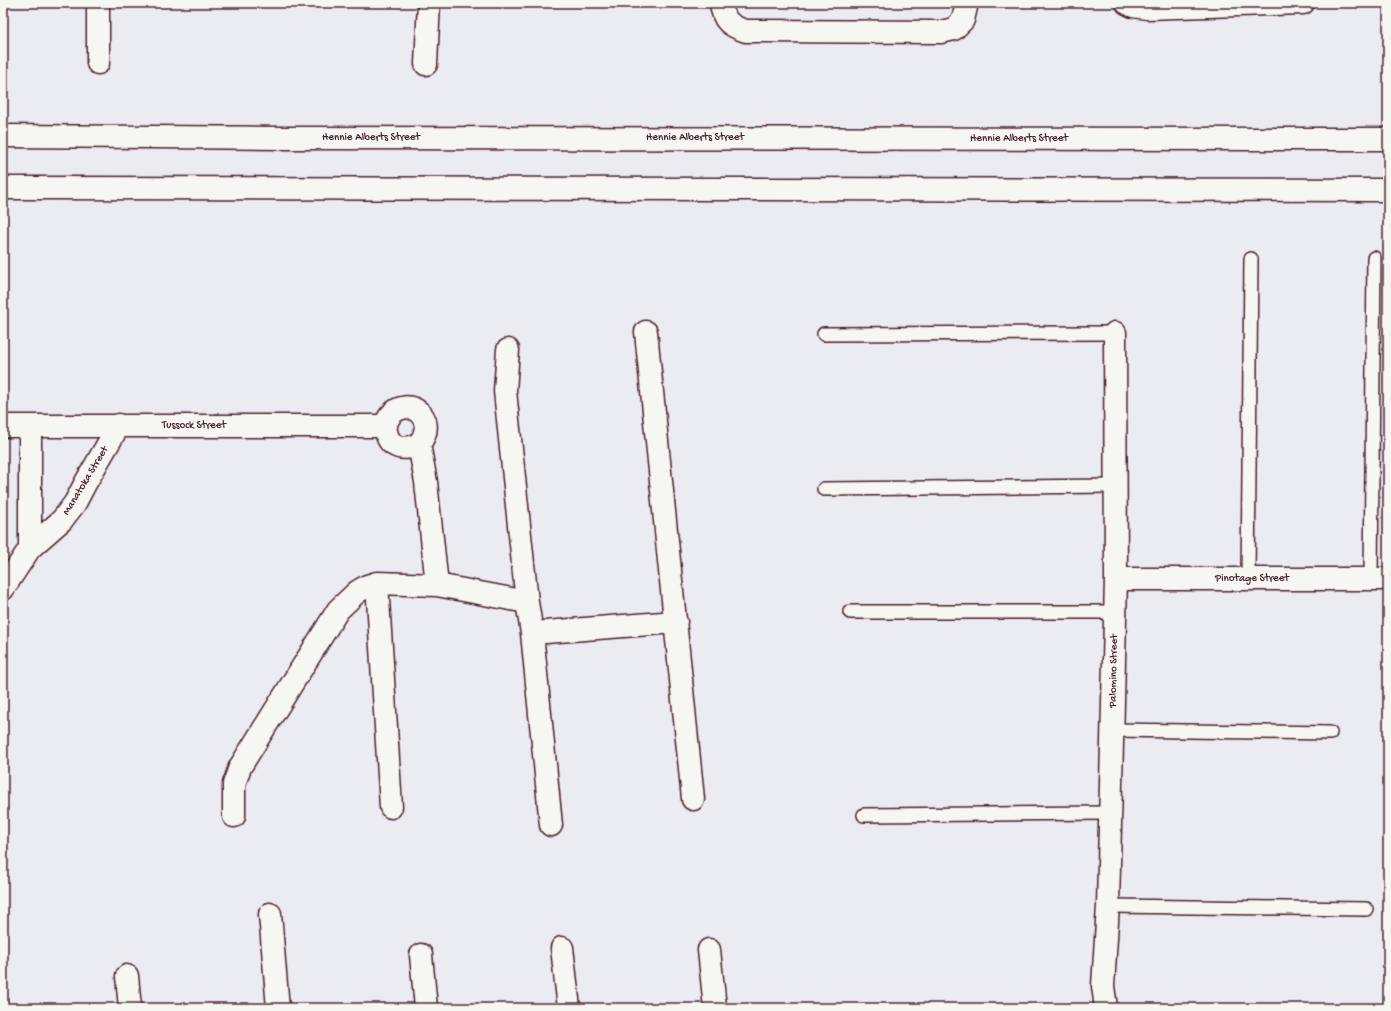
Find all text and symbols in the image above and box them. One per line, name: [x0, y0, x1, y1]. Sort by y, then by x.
street label: Hennie Alberts Street: [322, 132, 421, 144]
street label: Hennie Alberts Street: [646, 132, 745, 144]
street label: Hennie Alberts Street: [970, 133, 1069, 145]
street label: Tussock Street: [161, 420, 227, 432]
street label: Manatoka Street: [61, 443, 112, 518]
street label: Pinotage Street: [1214, 573, 1290, 585]
street label: Palomino Street: [1107, 633, 1121, 709]

